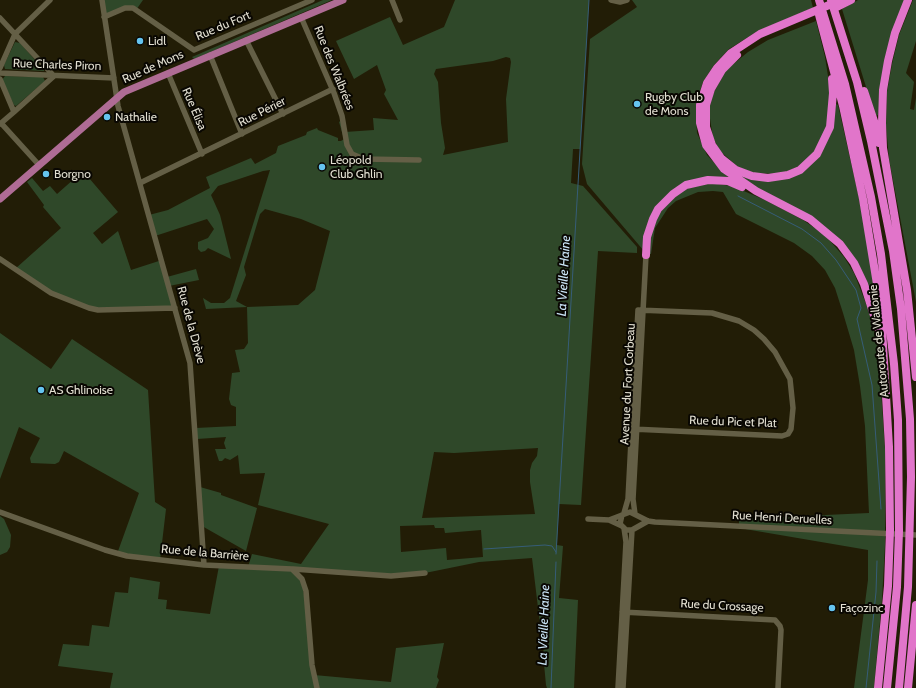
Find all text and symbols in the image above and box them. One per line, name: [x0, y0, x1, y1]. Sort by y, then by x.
street label: Rue du Fort: [193, 8, 253, 44]
street label: Rue des Walbrées: [311, 24, 357, 112]
place label: Lidl: [148, 34, 166, 48]
marker: Lidl: [135, 36, 145, 46]
street label: Rue de Mons: [120, 47, 186, 87]
street label: Rue Charles Piron: [13, 56, 101, 74]
street label: Rue Élisa: [179, 85, 209, 133]
place label: Rugby Club de Mons: [645, 90, 703, 118]
street label: Rue Périer: [236, 94, 288, 130]
marker: Rugby Club de Mons: [632, 99, 642, 109]
place label: Nathalie: [115, 110, 157, 124]
marker: Nathalie: [102, 112, 112, 122]
place label: Léopold Club Ghlin: [330, 153, 382, 181]
marker: Léopold Club Ghlin: [317, 162, 327, 172]
place label: Borgno: [54, 167, 91, 181]
marker: Borgno: [41, 169, 51, 179]
water label: La Vieille Haine: [554, 235, 574, 317]
street label: Autoroute de Wallonie: [866, 284, 892, 398]
street label: Rue de la Drève: [174, 285, 208, 365]
street label: Avenue du Fort Corbeau: [618, 323, 638, 445]
place label: AS Ghlinoise: [49, 383, 113, 397]
marker: AS Ghlinoise: [36, 385, 46, 395]
street label: Rue du Pic et Plat: [689, 413, 777, 431]
street label: Rue Henri Deruelles: [732, 508, 832, 528]
street label: Rue de la Barrière: [161, 542, 249, 564]
water label: La Vieille Haine: [535, 584, 553, 666]
street label: Rue du Crossage: [680, 597, 764, 615]
place label: Façozinc: [840, 601, 884, 615]
marker: Façozinc: [827, 603, 837, 613]

